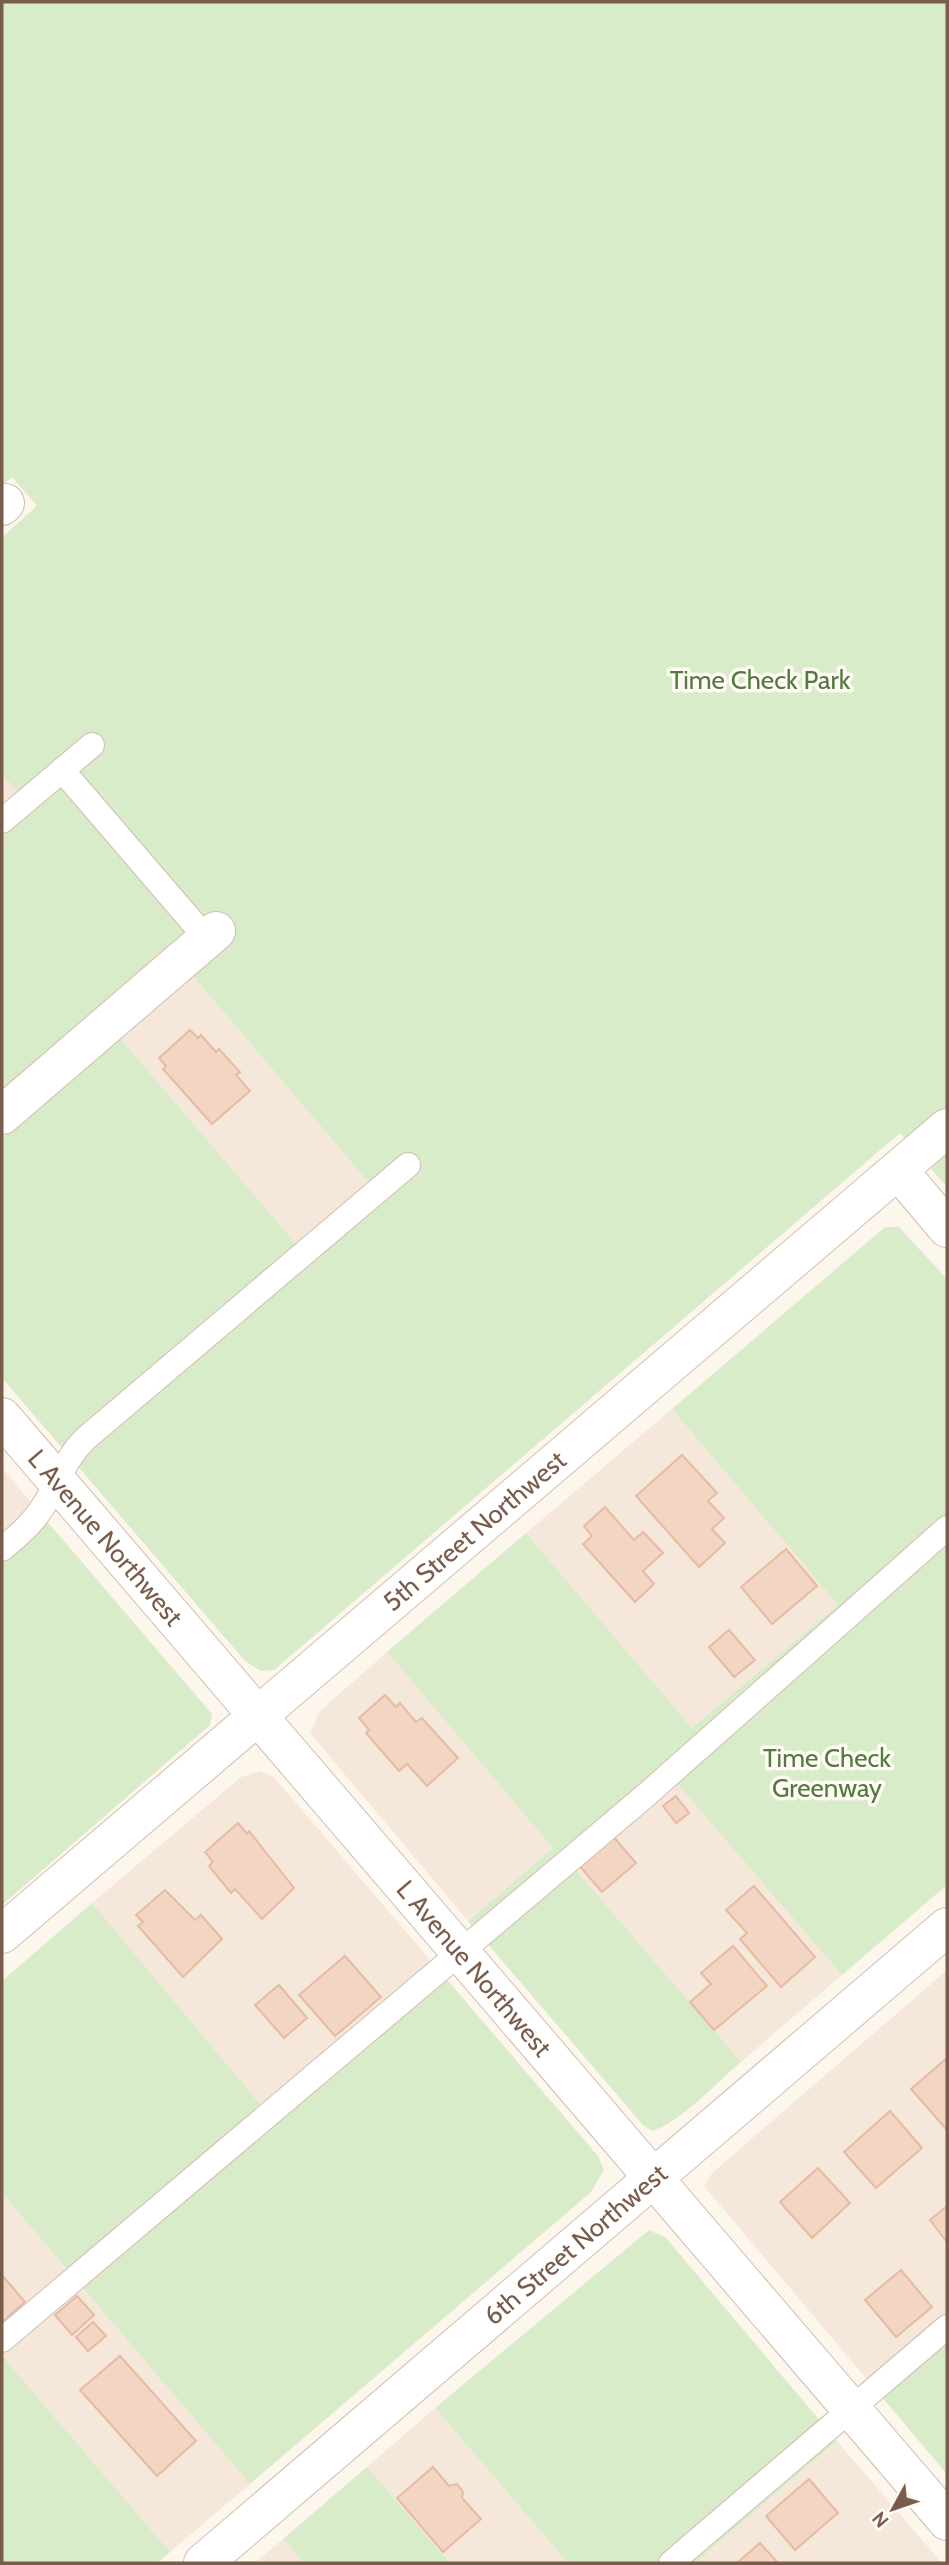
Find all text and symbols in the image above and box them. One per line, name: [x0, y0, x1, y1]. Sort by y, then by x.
park label: Time Check Park: [670, 664, 851, 696]
street label: L Avenue Northwest: [21, 1443, 190, 1633]
street label: 5th Street Northwest: [377, 1444, 573, 1618]
park label: Time Check Greenway: [763, 1742, 891, 1804]
street label: L Avenue Northwest: [390, 1874, 559, 2063]
street label: 6th Street Northwest: [477, 2157, 674, 2332]
north arrow: [858, 2474, 928, 2544]
text: N: [867, 2507, 893, 2532]

